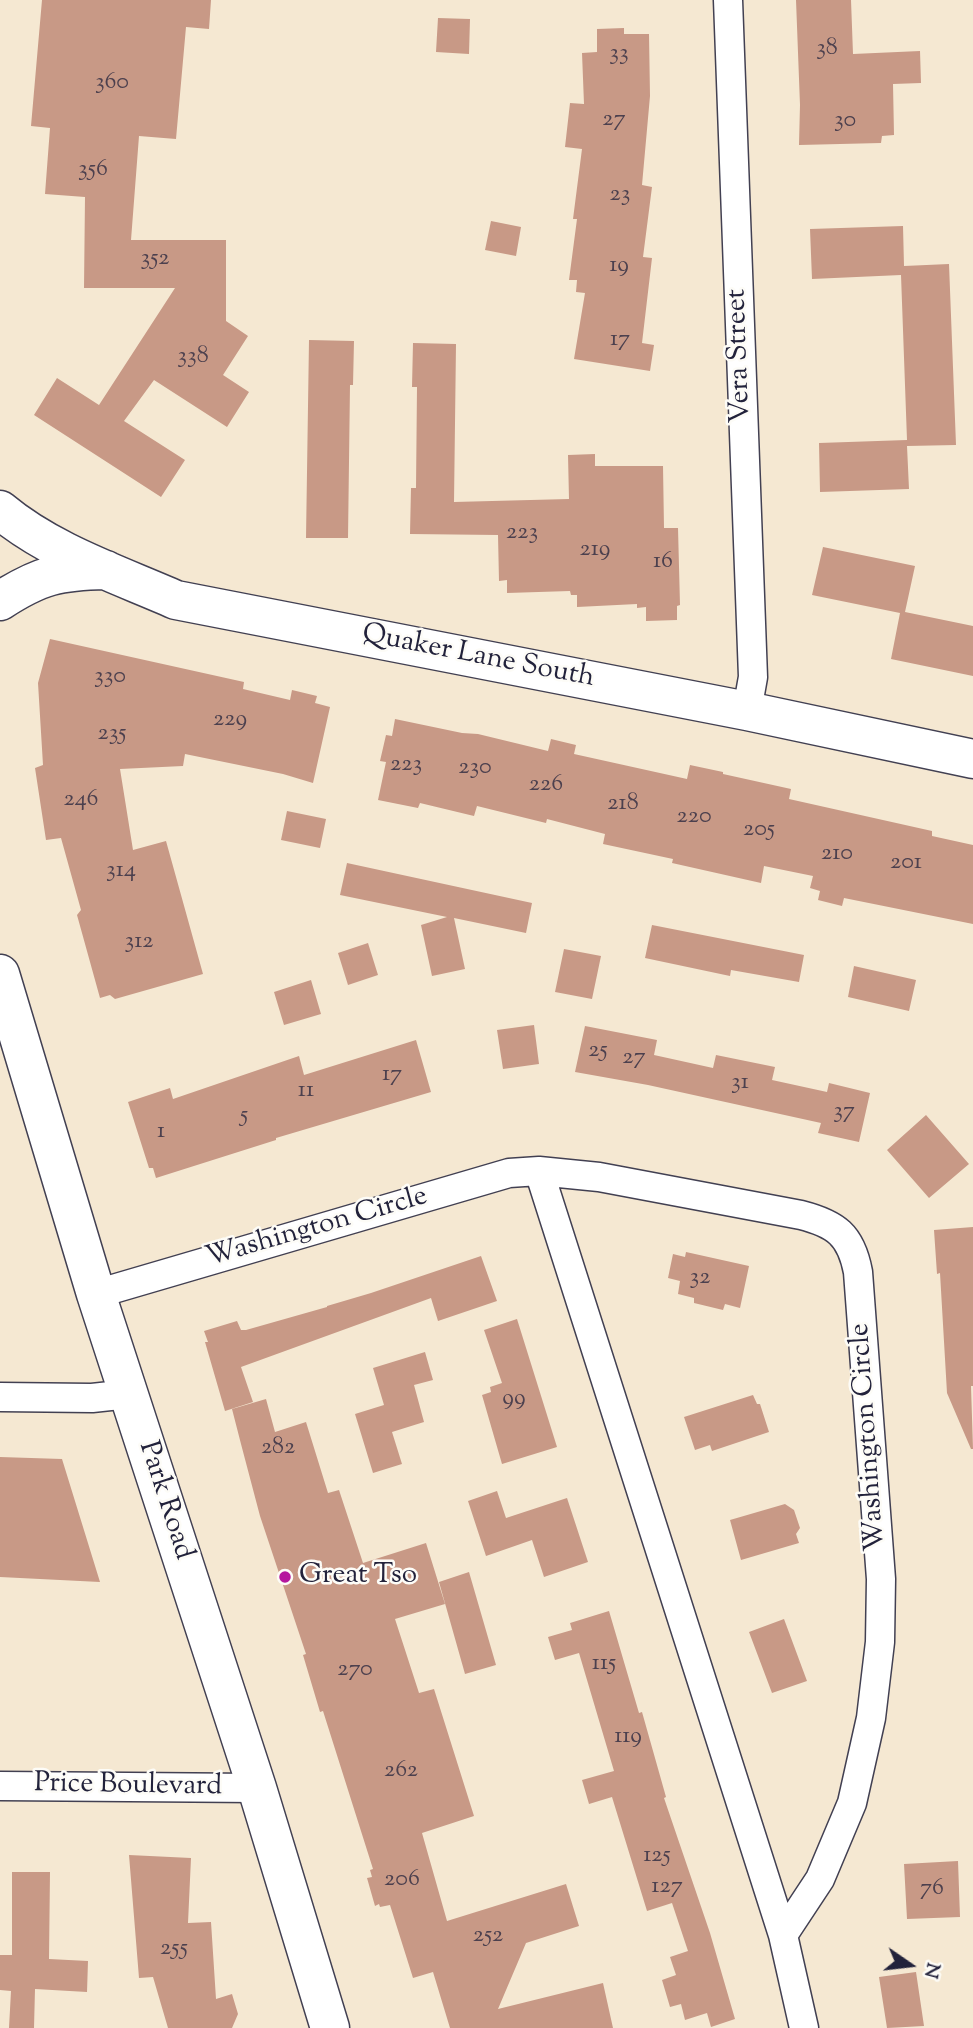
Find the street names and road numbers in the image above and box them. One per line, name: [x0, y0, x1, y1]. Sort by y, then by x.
street label: Vera Street: [722, 288, 760, 424]
street label: Quaker Lane South: [359, 619, 597, 697]
street label: Washington Circle: [202, 1181, 432, 1277]
street label: Washington Circle: [845, 1322, 895, 1552]
street label: Park Road: [129, 1438, 199, 1564]
street label: Price Boulevard: [34, 1769, 222, 1805]

